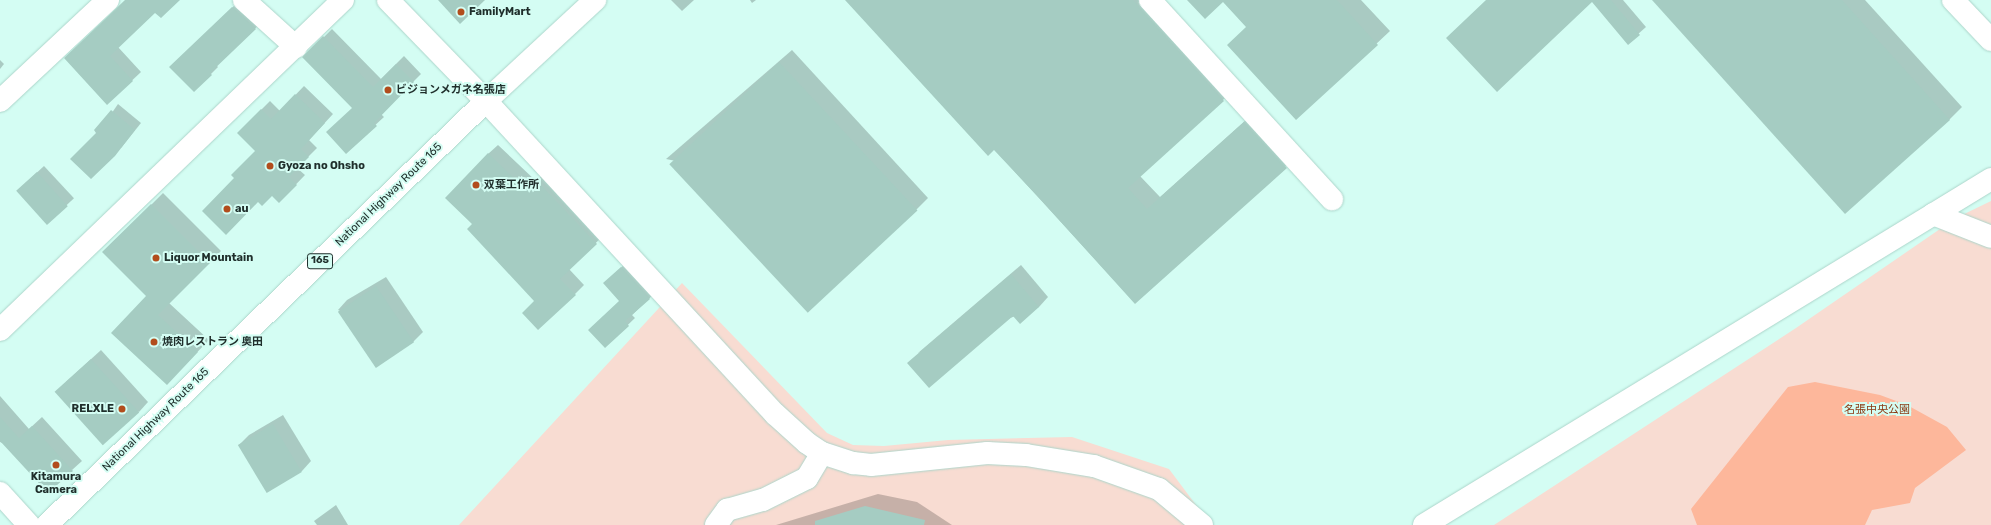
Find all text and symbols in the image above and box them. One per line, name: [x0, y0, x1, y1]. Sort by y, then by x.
place label: FamilyMart: [469, 5, 531, 19]
marker: FamilyMart: [456, 7, 466, 17]
place label: ビジョンメガネ名張店: [396, 83, 506, 97]
marker: ビジョンメガネ名張店: [383, 85, 393, 95]
street label: National Highway Route 165: [333, 141, 445, 249]
place label: Gyoza no Ohsho: [278, 159, 365, 173]
marker: Gyoza no Ohsho: [265, 161, 275, 171]
place label: 双葉工作所: [484, 178, 539, 192]
marker: 双葉工作所: [471, 180, 481, 190]
place label: au: [235, 202, 249, 216]
marker: au: [222, 204, 232, 214]
place label: Liquor Mountain: [164, 251, 254, 265]
marker: Liquor Mountain: [151, 253, 161, 263]
road number: 165: [307, 253, 333, 269]
place label: 焼肉レストラン 奥田: [162, 335, 263, 349]
marker: 焼肉レストラン 奥田: [149, 337, 159, 347]
street label: National Highway Route 165: [100, 366, 212, 474]
place label: RELXLE: [72, 402, 114, 416]
park label: 名張中央公園: [1844, 403, 1910, 417]
marker: RELXLE: [117, 404, 127, 414]
marker: Kitamura Camera: [51, 460, 61, 470]
place label: Kitamura Camera: [31, 471, 81, 497]

